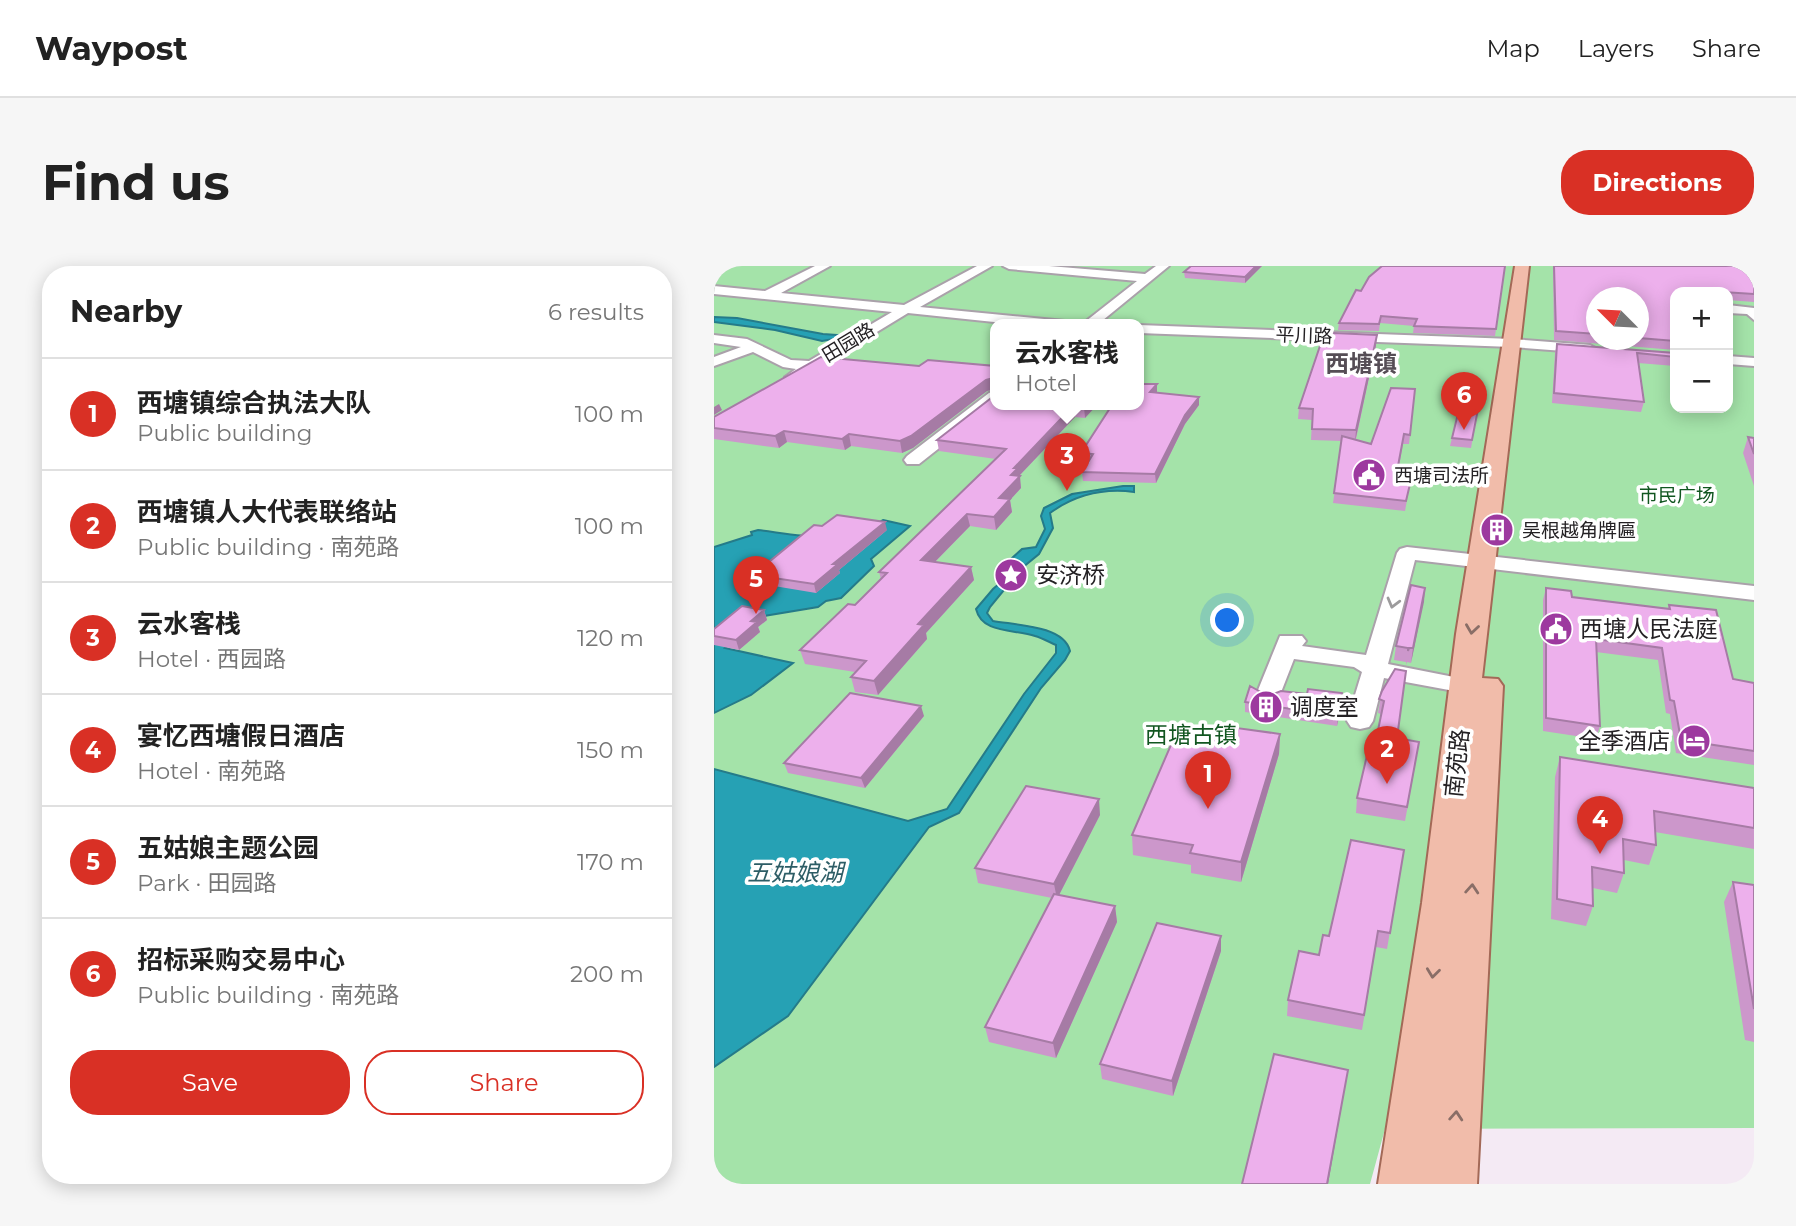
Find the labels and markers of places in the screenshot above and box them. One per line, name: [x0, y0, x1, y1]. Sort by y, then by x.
pin: 6: [1441, 372, 1487, 430]
pin: 3: [1044, 433, 1090, 491]
public building icon: 西塘司法所: [1350, 456, 1388, 494]
place label: 西塘司法所: [1394, 464, 1489, 487]
building icon: 吴根越角牌匾: [1478, 511, 1516, 549]
place label: 吴根越角牌匾: [1522, 519, 1636, 542]
pin: 5: [733, 556, 779, 614]
place icon: 安济桥: [992, 556, 1030, 594]
place label: 安济桥: [1036, 561, 1105, 589]
public building icon: 西塘人民法庭: [1537, 610, 1575, 648]
place label: 西塘人民法庭: [1580, 615, 1718, 643]
building icon: 调度室: [1247, 688, 1285, 726]
place label: 调度室: [1290, 693, 1359, 721]
hotel icon: 全季酒店: [1675, 722, 1713, 760]
pin: 2: [1364, 726, 1410, 784]
place label: 全季酒店: [1578, 727, 1670, 755]
pin: 1: [1185, 751, 1231, 809]
pin: 4: [1577, 796, 1623, 854]

